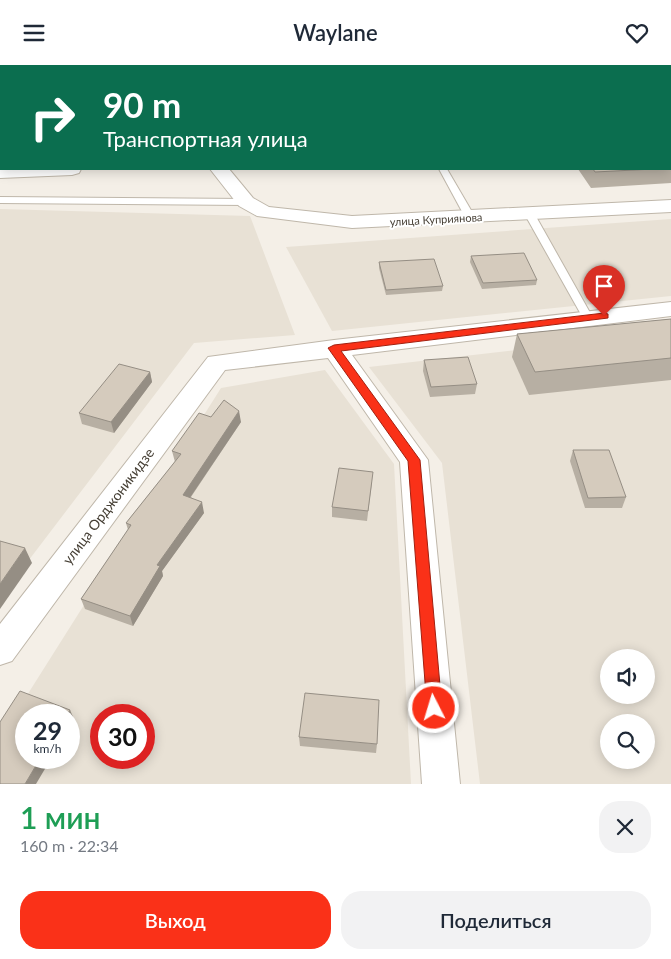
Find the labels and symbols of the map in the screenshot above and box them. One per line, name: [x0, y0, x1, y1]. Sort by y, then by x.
street label: улица Куприянова: [389, 210, 483, 228]
pin: [583, 265, 625, 316]
street label: улица Орджоникидзе: [59, 444, 157, 568]
position arrow: [407, 681, 459, 733]
speed limit sign: 30: [90, 704, 155, 769]

